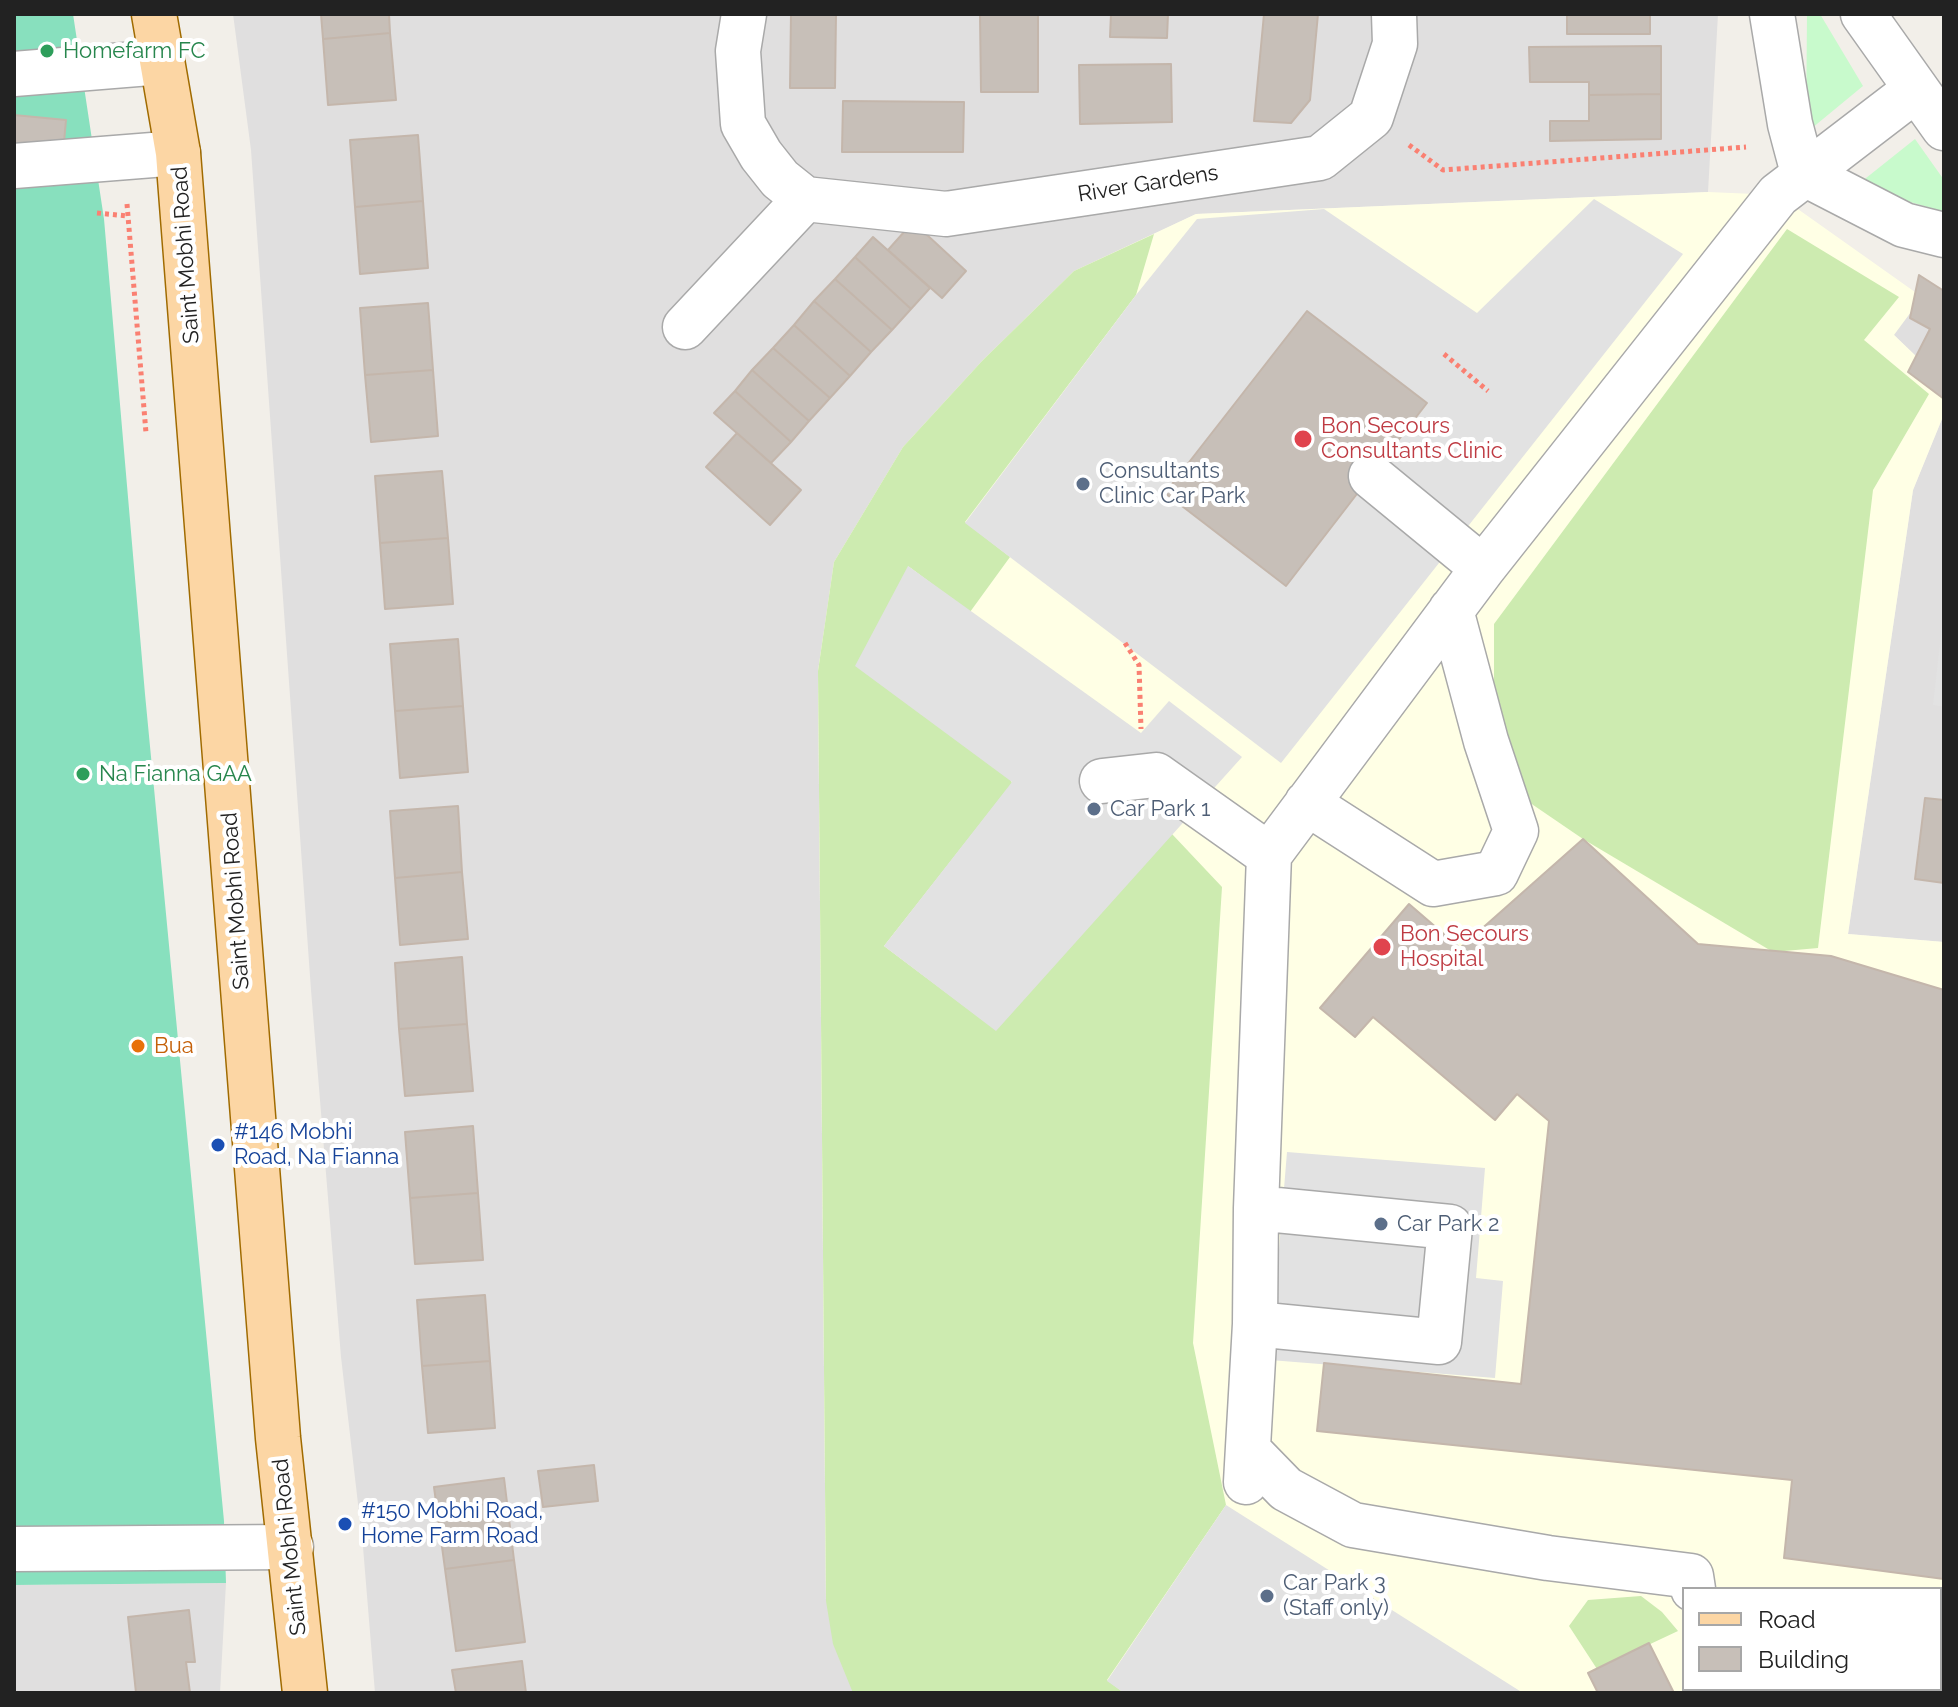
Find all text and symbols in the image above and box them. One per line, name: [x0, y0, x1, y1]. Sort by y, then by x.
place label: Homefarm FC: [63, 38, 206, 64]
marker: Homefarm FC: [38, 42, 56, 60]
street label: River Gardens: [1076, 160, 1220, 208]
street label: Saint Mobhi Road: [167, 165, 205, 345]
place label: Bon Secours Consultants Clinic: [1321, 413, 1503, 464]
marker: Bon Secours Consultants Clinic: [1292, 428, 1314, 450]
place label: Consultants Clinic Car Park: [1099, 458, 1246, 510]
marker: Consultants Clinic Car Park: [1074, 475, 1092, 493]
place label: Na Fianna GAA: [99, 761, 252, 787]
marker: Na Fianna GAA: [74, 765, 92, 783]
place label: Car Park 1: [1110, 796, 1210, 822]
marker: Car Park 1: [1085, 800, 1103, 818]
street label: Saint Mobhi Road: [217, 811, 255, 991]
place label: Bon Secours Hospital: [1400, 921, 1529, 972]
marker: Bon Secours Hospital: [1371, 936, 1393, 958]
place label: Bua: [154, 1033, 194, 1059]
marker: Bua: [129, 1037, 147, 1055]
place label: #146 Mobhi Road, Na Fianna: [234, 1119, 399, 1170]
marker: #146 Mobhi Road, Na Fianna: [209, 1136, 227, 1154]
place label: Car Park 2: [1397, 1211, 1499, 1237]
marker: Car Park 2: [1372, 1215, 1390, 1233]
street label: Saint Mobhi Road: [268, 1457, 312, 1637]
place label: #150 Mobhi Road, Home Farm Road: [361, 1498, 543, 1550]
marker: #150 Mobhi Road, Home Farm Road: [336, 1515, 354, 1533]
place label: Car Park 3 (Staff only): [1283, 1570, 1389, 1622]
marker: Car Park 3 (Staff only): [1258, 1587, 1276, 1605]
legend: [1682, 1587, 1942, 1691]
text: Road: [1758, 1605, 1816, 1634]
text: Building: [1758, 1645, 1849, 1674]

